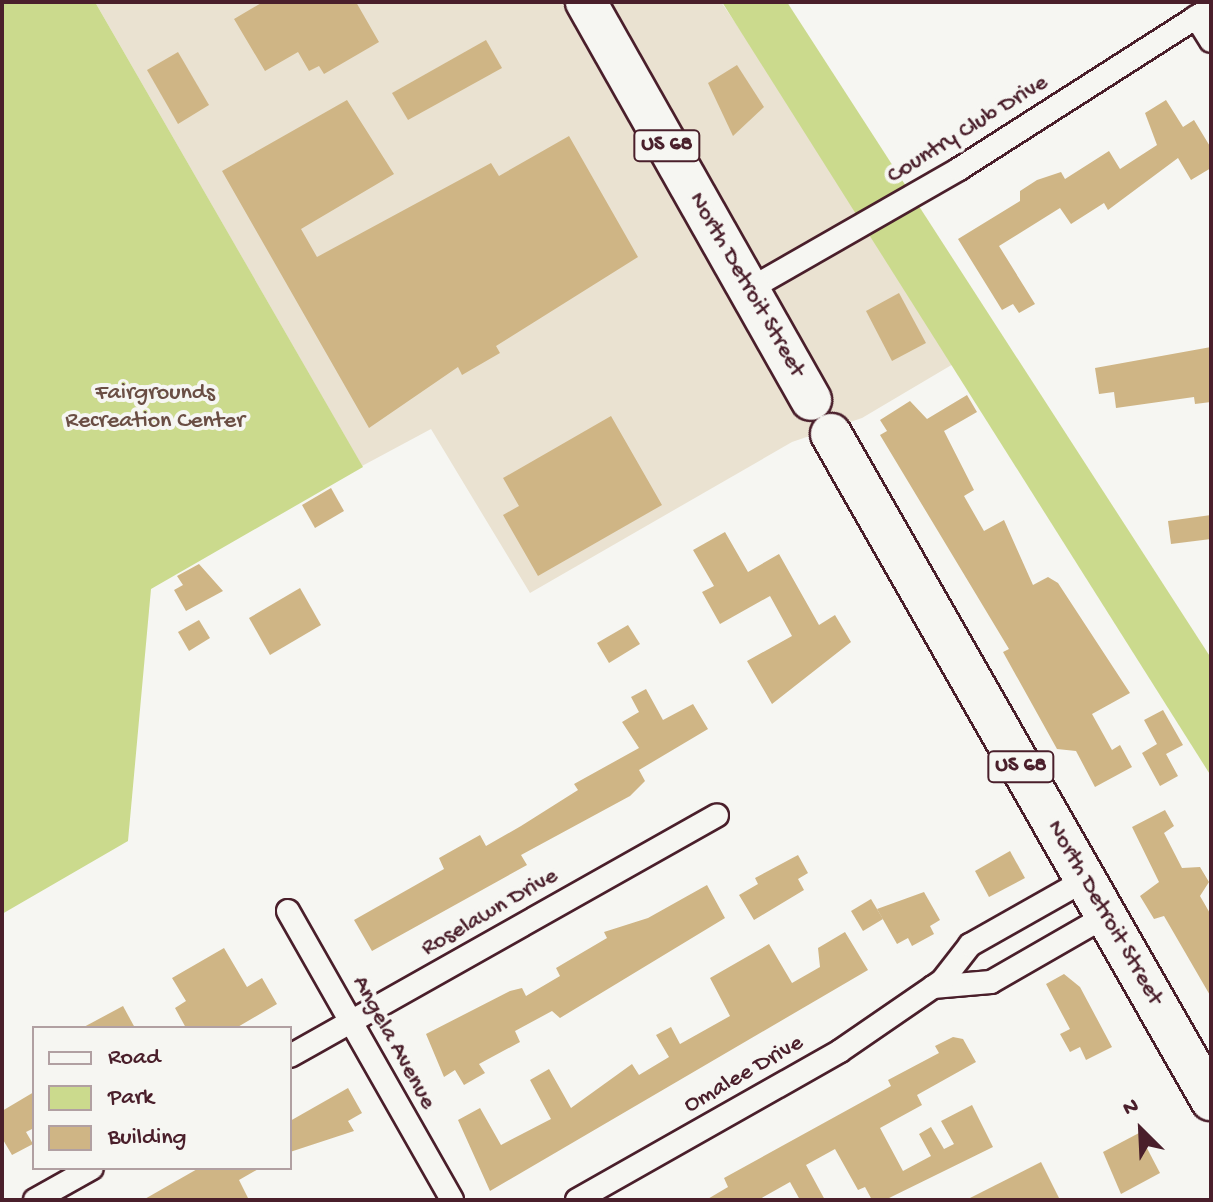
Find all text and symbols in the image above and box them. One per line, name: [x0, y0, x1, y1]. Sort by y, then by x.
street label: Country Club Drive: [882, 69, 1054, 191]
road number: US 68: [633, 128, 701, 164]
street label: North Detroit Street: [681, 188, 811, 382]
park label: Fairgrounds Recreation Center: [65, 380, 245, 436]
road number: US 68: [987, 749, 1055, 785]
street label: North Detroit Street: [1039, 816, 1169, 1010]
street label: Roselawn Drive: [417, 862, 563, 964]
street label: Angela Avenue: [345, 971, 441, 1115]
legend: [32, 1026, 292, 1170]
street label: Omalee Drive: [679, 1029, 809, 1121]
text: Road: [108, 1044, 160, 1073]
text: Park: [108, 1084, 154, 1113]
north arrow: [1101, 1090, 1181, 1170]
text: N: [1119, 1093, 1143, 1123]
text: Building: [108, 1124, 186, 1153]

